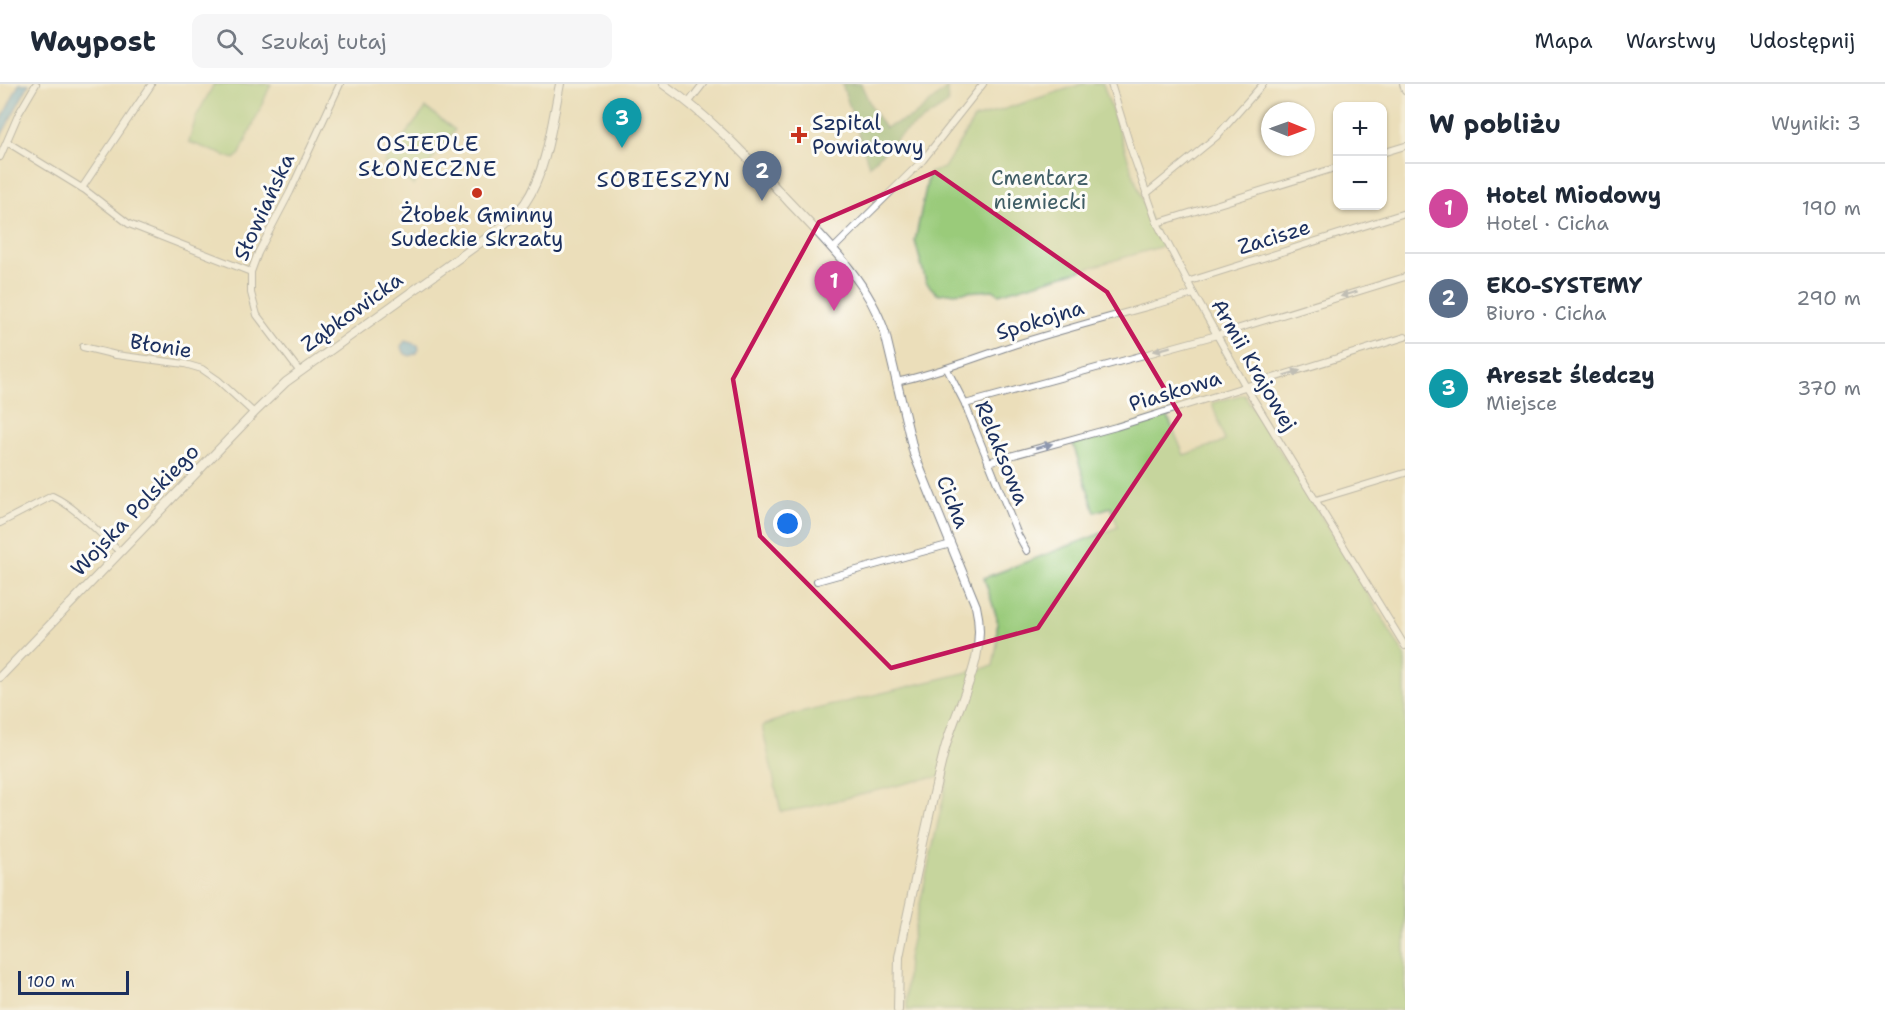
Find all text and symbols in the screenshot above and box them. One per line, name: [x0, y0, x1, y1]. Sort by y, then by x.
search box: [192, 14, 612, 68]
text: Waypost: [30, 22, 156, 60]
icon: search: [213, 25, 246, 58]
text: Szukaj tutaj: [261, 27, 387, 56]
text: Mapa: [1535, 27, 1593, 55]
text: Warstwy: [1626, 27, 1716, 55]
text: Udostępnij: [1749, 27, 1855, 55]
pin: 3: [602, 98, 642, 148]
north arrow: [1261, 102, 1315, 156]
map controls: [1333, 102, 1387, 210]
button: +: [1333, 102, 1387, 156]
text: W pobliżu: [1429, 106, 1561, 141]
place label: Szpital Powiatowy: [812, 109, 924, 161]
text: Wyniki: 3: [1771, 110, 1861, 136]
marker: Szpital Powiatowy: [790, 126, 808, 144]
district label: OSIEDLE SŁONECZNE: [358, 129, 498, 183]
street label: Słowiańska: [227, 149, 301, 265]
pin: 2: [742, 152, 782, 201]
button: −: [1333, 156, 1387, 210]
park label: Cmentarz niemiecki: [991, 164, 1089, 216]
district label: SOBIESZYN: [596, 165, 732, 194]
text: Hotel Miodowy: [1486, 181, 1661, 210]
marker: Żłobek Gminny Sudeckie Skrzaty: [470, 186, 484, 200]
text: 1: [1444, 195, 1453, 221]
text: 190 m: [1802, 195, 1861, 221]
place label: Żłobek Gminny Sudeckie Skrzaty: [391, 201, 563, 253]
text: Hotel · Cicha: [1486, 210, 1609, 236]
street label: Zacisze: [1234, 213, 1314, 261]
pin: 1: [814, 262, 854, 311]
street label: Ząbkowicka: [295, 266, 409, 358]
text: EKO-SYSTEMY: [1486, 271, 1642, 300]
text: 2: [1442, 285, 1456, 311]
text: 290 m: [1796, 285, 1861, 311]
one-way arrow: [1340, 290, 1358, 299]
street label: Spokojna: [993, 293, 1087, 347]
street label: Armii Krajowej: [1205, 294, 1303, 436]
text: Biuro · Cicha: [1486, 300, 1606, 326]
street label: Błonie: [128, 327, 194, 365]
one-way arrow: [1153, 345, 1171, 354]
text: Areszt śledczy: [1486, 361, 1655, 390]
street label: Piaskowa: [1125, 364, 1225, 418]
one-way arrow: [1283, 368, 1301, 377]
text: 3: [1442, 375, 1456, 401]
text: 370 m: [1797, 375, 1861, 401]
text: Miejsce: [1486, 390, 1557, 416]
street label: Relaksowa: [968, 397, 1036, 509]
street label: Wojska Polskiego: [65, 438, 205, 582]
one-way arrow: [1035, 441, 1054, 451]
street label: Cicha: [930, 471, 976, 533]
your location: [773, 509, 802, 538]
scale bar: [18, 968, 129, 996]
text: 100 m: [27, 971, 75, 992]

